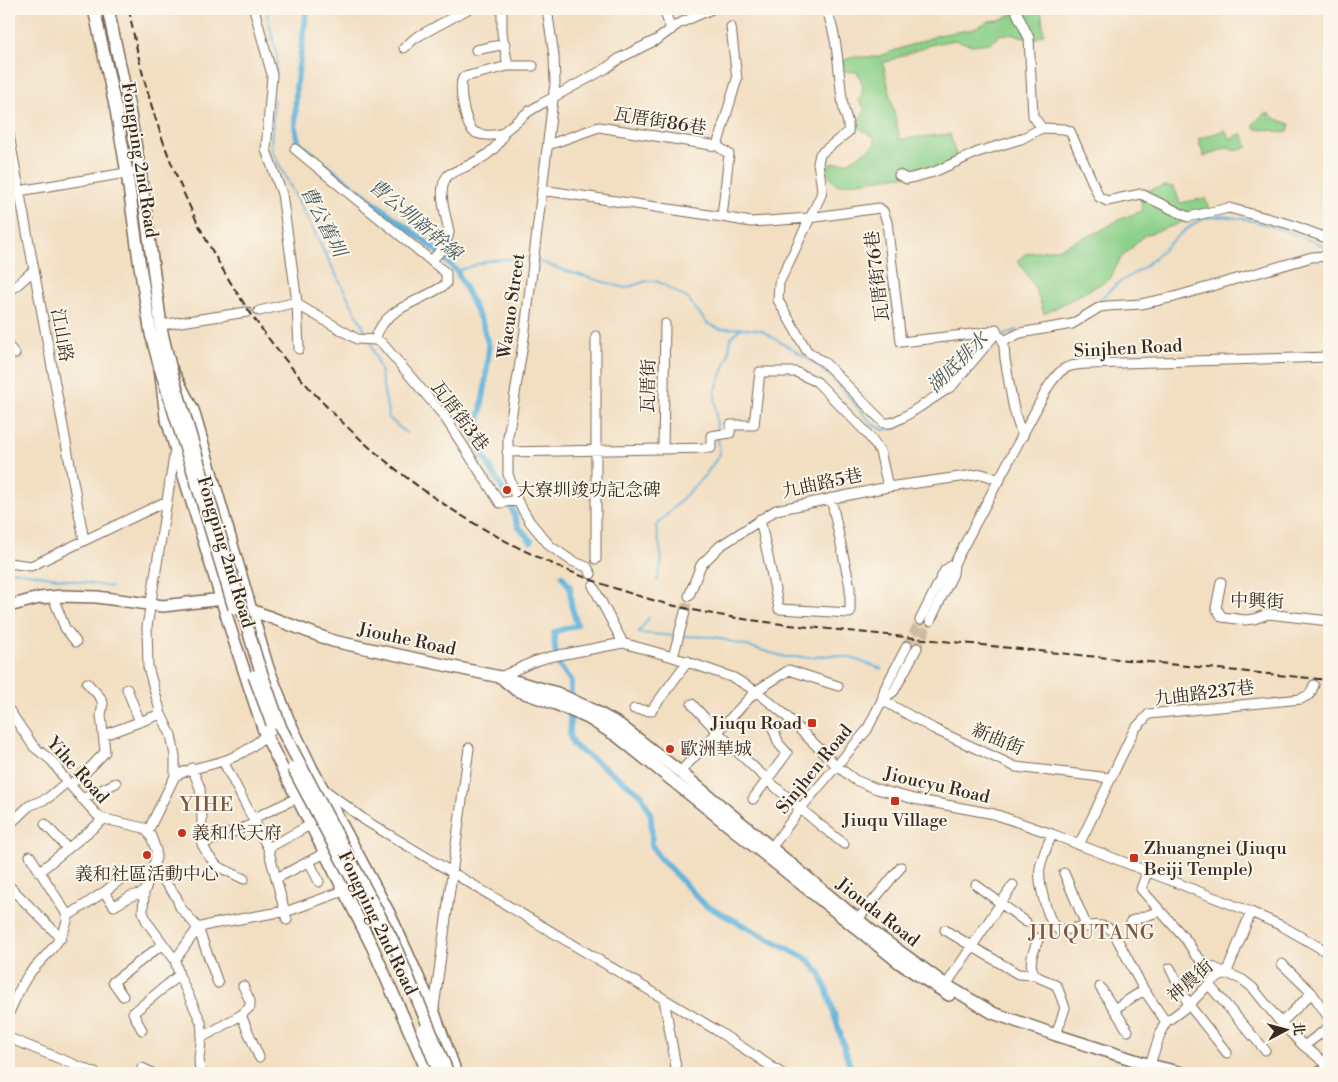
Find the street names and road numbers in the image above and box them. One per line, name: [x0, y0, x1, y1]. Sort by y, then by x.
street label: Fongping 2nd Road: [116, 81, 163, 240]
street label: 瓦厝街86巷: [612, 103, 708, 140]
street label: 瓦厝街76巷: [861, 229, 894, 323]
street label: Wacuo Street: [493, 251, 530, 361]
street label: 江山路: [45, 307, 78, 364]
street label: Sinjhen Road: [1073, 334, 1184, 363]
street label: 瓦厝街: [637, 359, 660, 413]
street label: 瓦厝街3巷: [426, 377, 493, 456]
street label: 九曲路5巷: [780, 464, 865, 503]
street label: Fongping 2nd Road: [192, 473, 260, 632]
street label: 中興街: [1230, 590, 1284, 613]
street label: Jiouhe Road: [355, 618, 459, 661]
street label: 九曲路237巷: [1153, 676, 1256, 711]
street label: 新曲街: [968, 718, 1027, 761]
street label: Sinjhen Road: [771, 719, 858, 819]
street label: Yihe Road: [41, 731, 114, 809]
street label: Jioucyu Road: [881, 762, 993, 809]
street label: Fongping 2nd Road: [333, 847, 423, 1000]
street label: Jiouda Road: [831, 872, 925, 953]
street label: 神農街: [1162, 955, 1218, 1008]

